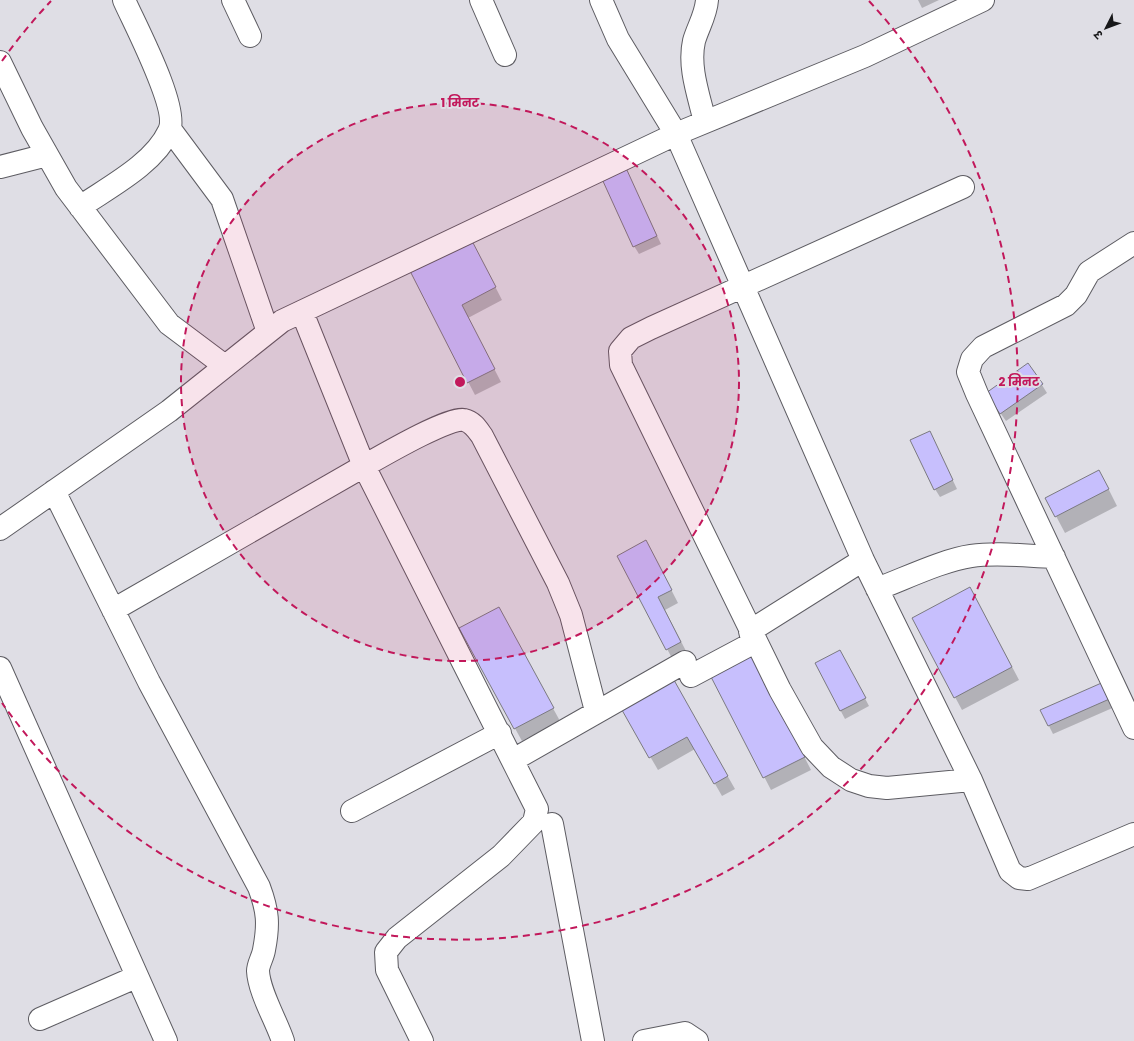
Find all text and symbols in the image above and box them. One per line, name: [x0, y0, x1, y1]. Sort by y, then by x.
north arrow: [1086, 8, 1126, 48]
text: उ: [1090, 26, 1107, 43]
text: 1 मिनट: [441, 94, 480, 111]
text: 2 मिनट: [999, 373, 1040, 390]
centre of rings: [453, 375, 467, 389]

